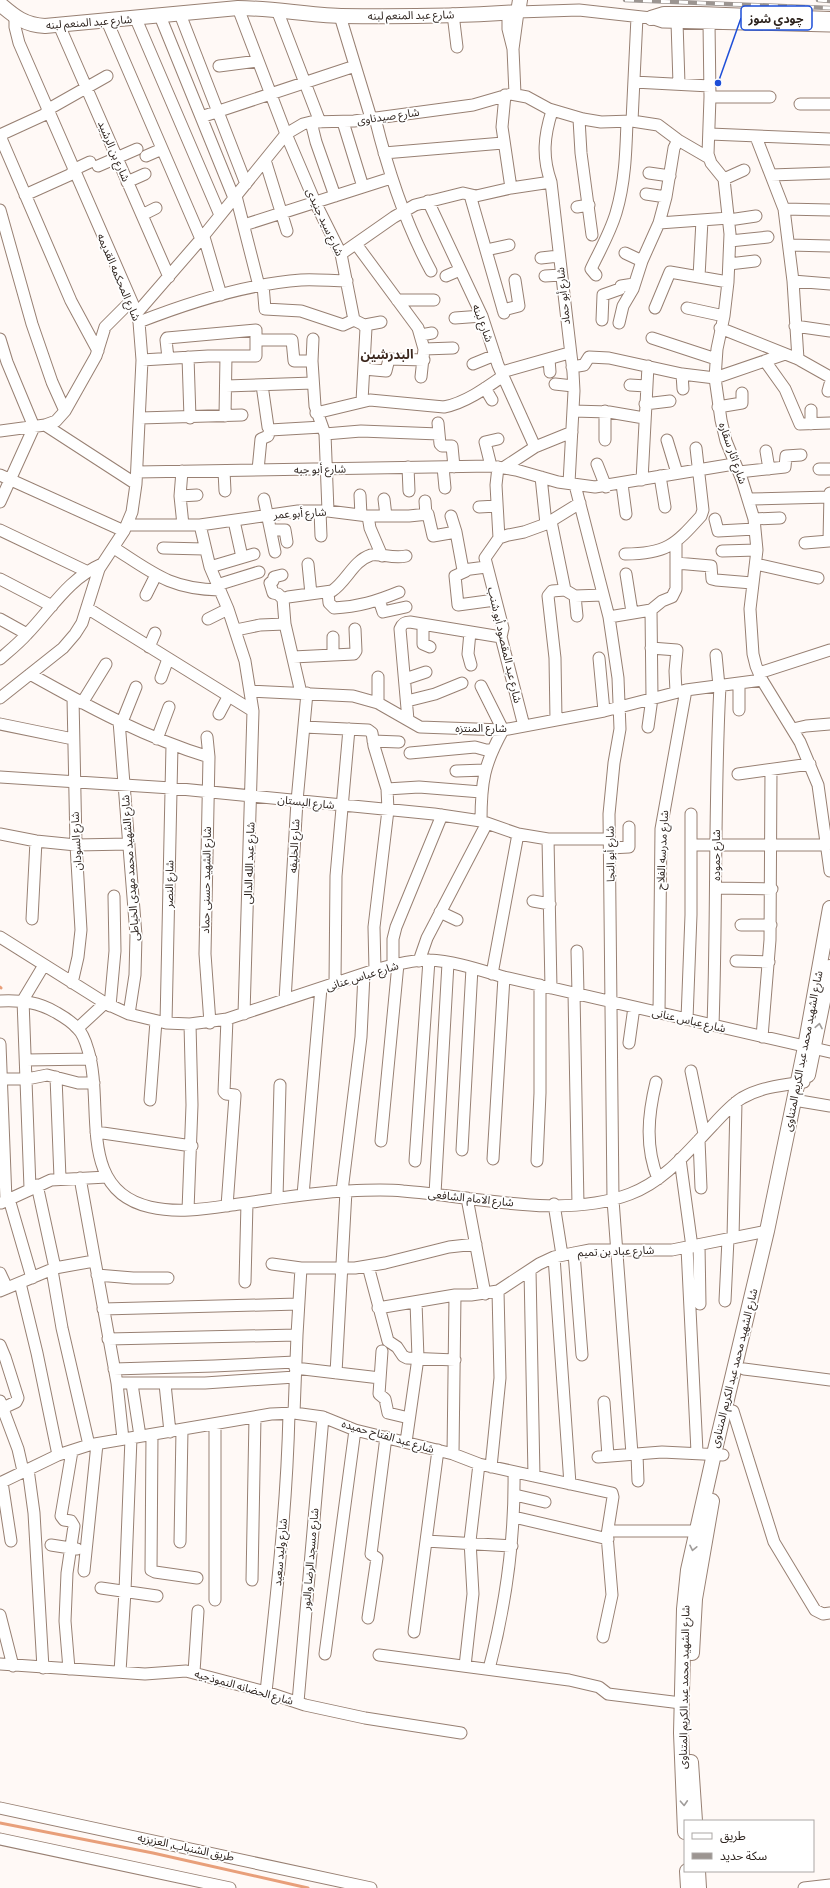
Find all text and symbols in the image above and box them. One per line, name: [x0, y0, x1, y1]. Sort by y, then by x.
callout: چودي شوز: [741, 6, 812, 30]
street label: شارع عبد المنعم لبنه: [368, 7, 455, 25]
text: چودي شوز: [748, 11, 804, 29]
street label: شارع عبد المنعم لبنه: [45, 12, 133, 34]
street label: شارع صيدناوى: [356, 105, 421, 128]
street label: شارع بن الرشيد: [94, 118, 133, 184]
street label: شارع سيد جنيدى: [302, 186, 347, 259]
street label: شارع المحكمه القديمه: [93, 231, 144, 324]
street label: شارع أبو حماد: [553, 266, 574, 326]
street label: شارع لبنه: [468, 302, 497, 345]
district label: البدرشين: [361, 346, 413, 364]
street label: شارع اثار سقاره: [715, 420, 750, 486]
street label: شارع أبو جبه: [294, 462, 347, 477]
street label: شارع أبو عمر: [272, 505, 327, 522]
street label: شارع عبد المقصود أبو شنب: [484, 586, 525, 705]
street label: شارع المنتزه: [455, 721, 507, 736]
street label: شارع البستان: [277, 792, 335, 813]
street label: شارع الشهيد محمد مهدى الخياطى: [118, 794, 143, 942]
street label: شارع مدرسه الفلاح: [653, 809, 672, 890]
street label: شارع السودان: [67, 811, 86, 871]
street label: شارع الخليفه: [286, 818, 303, 874]
street label: شارع عبد الله الدالى: [241, 821, 258, 904]
street label: شارع أبو النجا: [603, 825, 618, 882]
street label: شارع الشهيد حسنى حماد: [198, 826, 215, 934]
street label: شارع حموده: [709, 829, 724, 881]
street label: شارع النصر: [162, 860, 177, 909]
street label: شارع عباس عنانى: [324, 958, 401, 995]
street label: شارع الشهيد محمد عبد الكريم المتناوى: [781, 969, 828, 1133]
street label: شارع عباس عنانى: [651, 1005, 728, 1036]
one-way arrow: [814, 1023, 823, 1029]
street label: شارع الامام الشافعى: [427, 1187, 515, 1210]
street label: شارع عباد بن تميم: [577, 1243, 655, 1261]
street label: شارع الشهيد محمد عبد الكريم المتناوى: [707, 1287, 763, 1450]
street label: شارع عبد الفتاح حميده: [340, 1416, 436, 1457]
street label: شارع مسجد الرضا والنور: [298, 1507, 322, 1612]
street label: شارع وليد سعيد: [270, 1517, 291, 1587]
one-way arrow: [689, 1545, 697, 1551]
street label: شارع الشهيد محمد عبد الكريم المتناوى: [676, 1605, 694, 1769]
street label: شارع الحضانه النموذجيه: [193, 1666, 295, 1709]
one-way arrow: [679, 1800, 688, 1806]
legend: [684, 1820, 814, 1872]
text: طريق: [720, 1828, 746, 1845]
street label: طريق الشنباب, العزيزيه: [136, 1830, 236, 1865]
text: سكة حديد: [720, 1848, 767, 1865]

